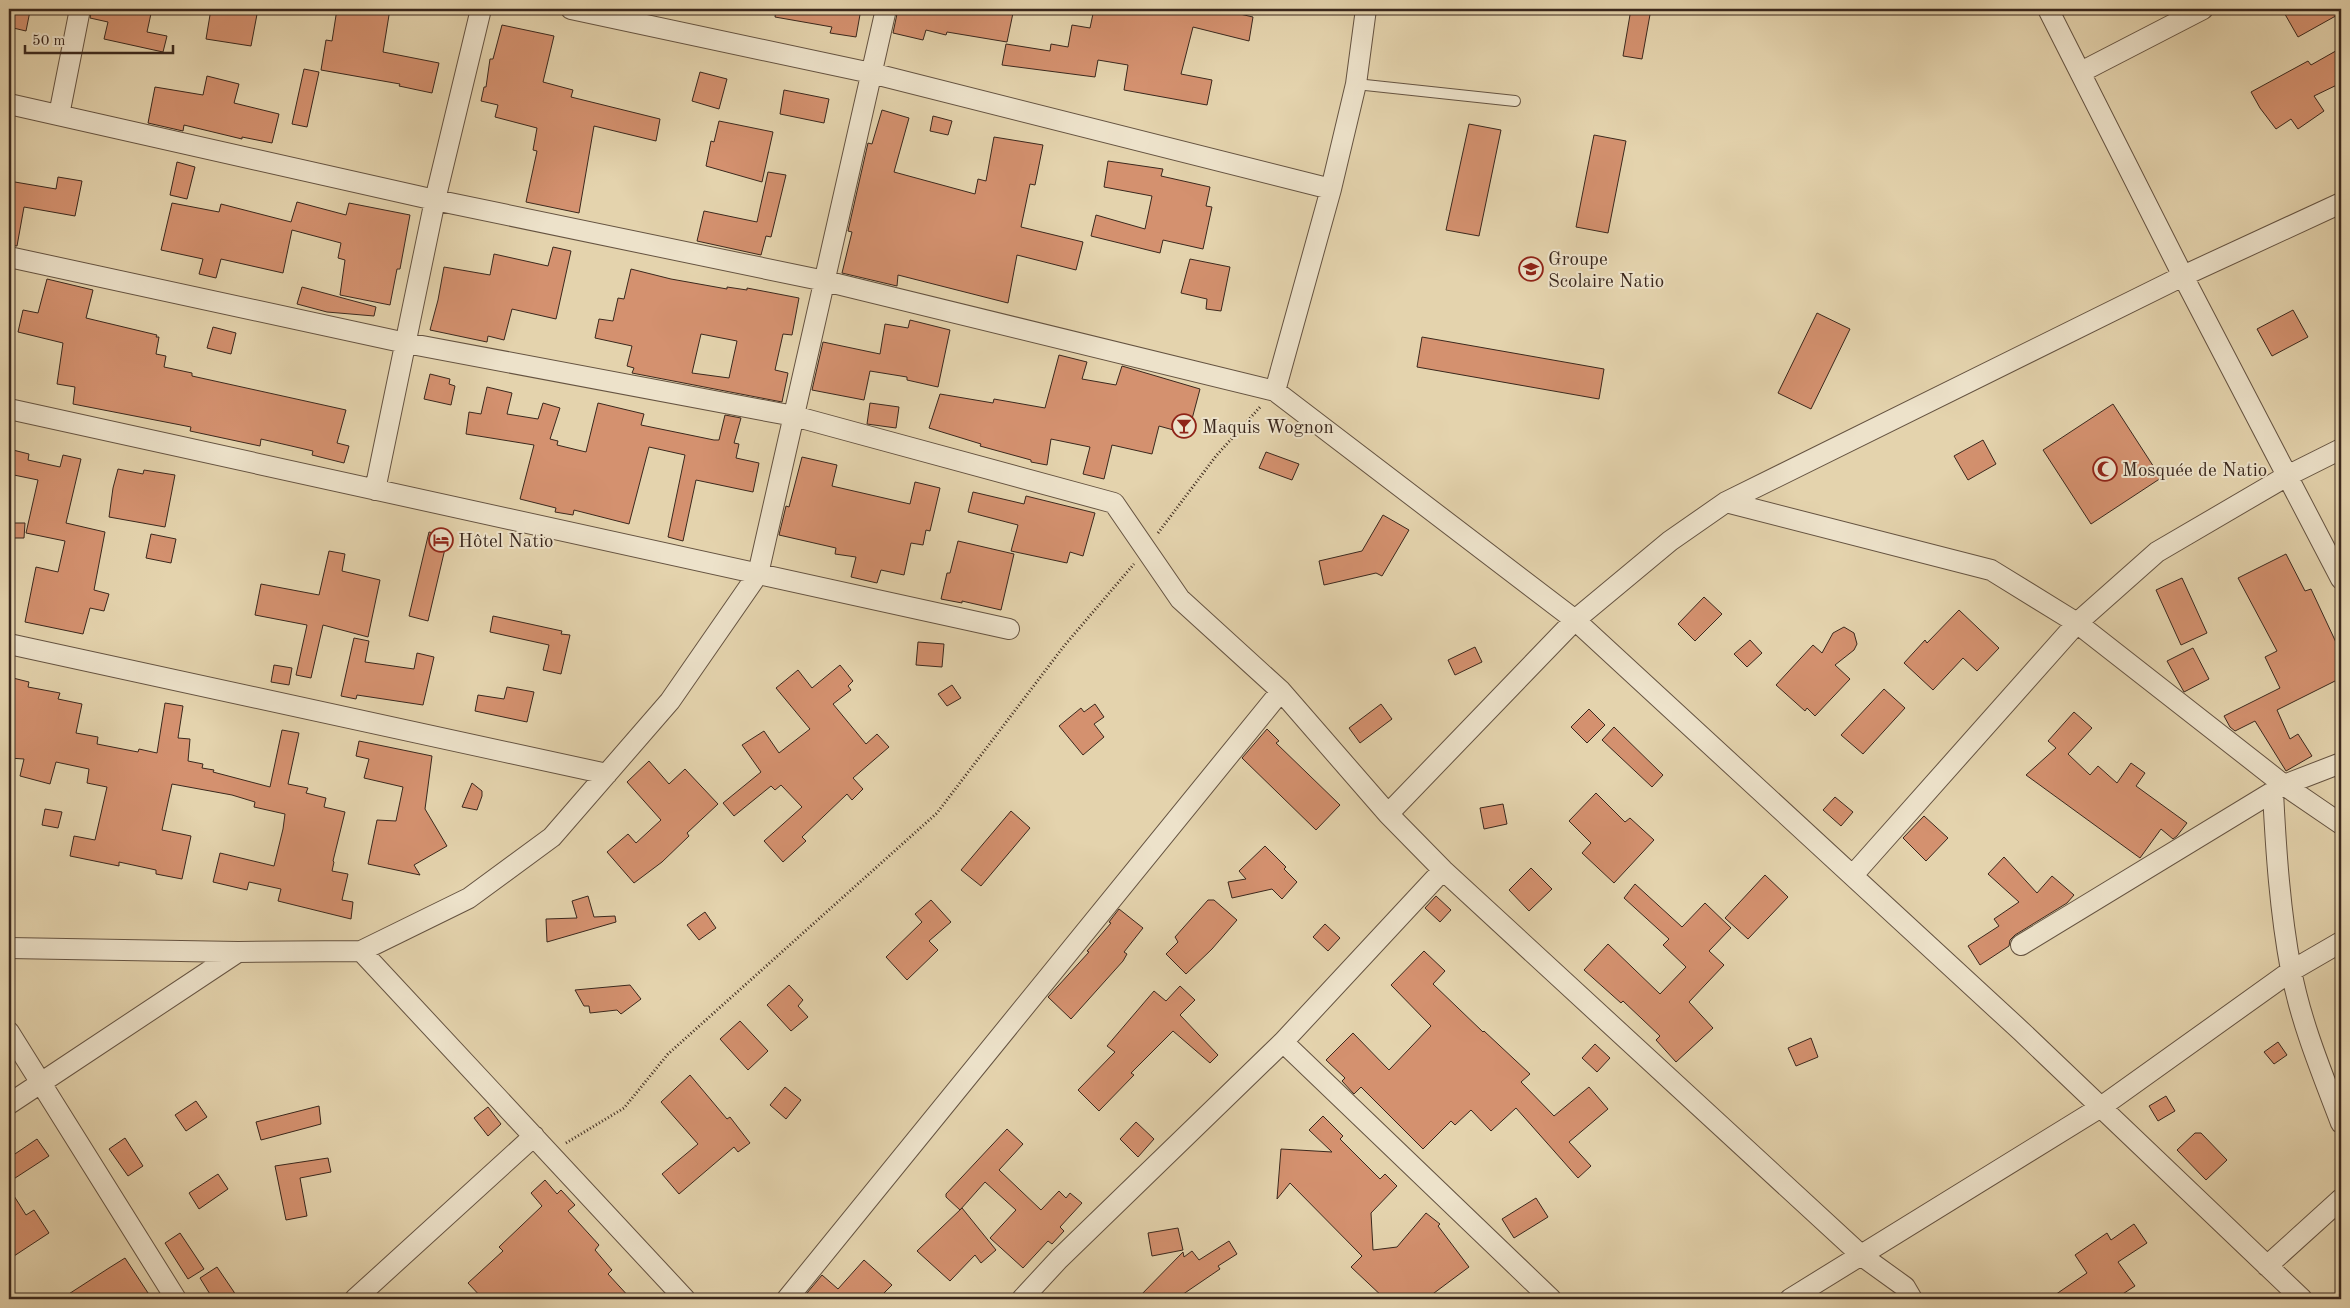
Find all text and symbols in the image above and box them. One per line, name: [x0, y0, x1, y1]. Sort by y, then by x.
scale bar: [25, 22, 172, 54]
text: 50 m: [32, 34, 66, 49]
place label: Groupe Scolaire Natio: [1548, 251, 1664, 292]
school or university icon: Groupe Scolaire Natio: [1518, 256, 1544, 282]
bar icon: Maquis Wognon: [1171, 413, 1197, 439]
place label: Maquis Wognon: [1202, 419, 1334, 438]
mosque icon: Mosquée de Natio: [2092, 456, 2118, 482]
place label: Mosquée de Natio: [2122, 462, 2267, 481]
hotel icon: Hôtel Natio: [428, 527, 454, 553]
place label: Hôtel Natio: [458, 533, 553, 552]

